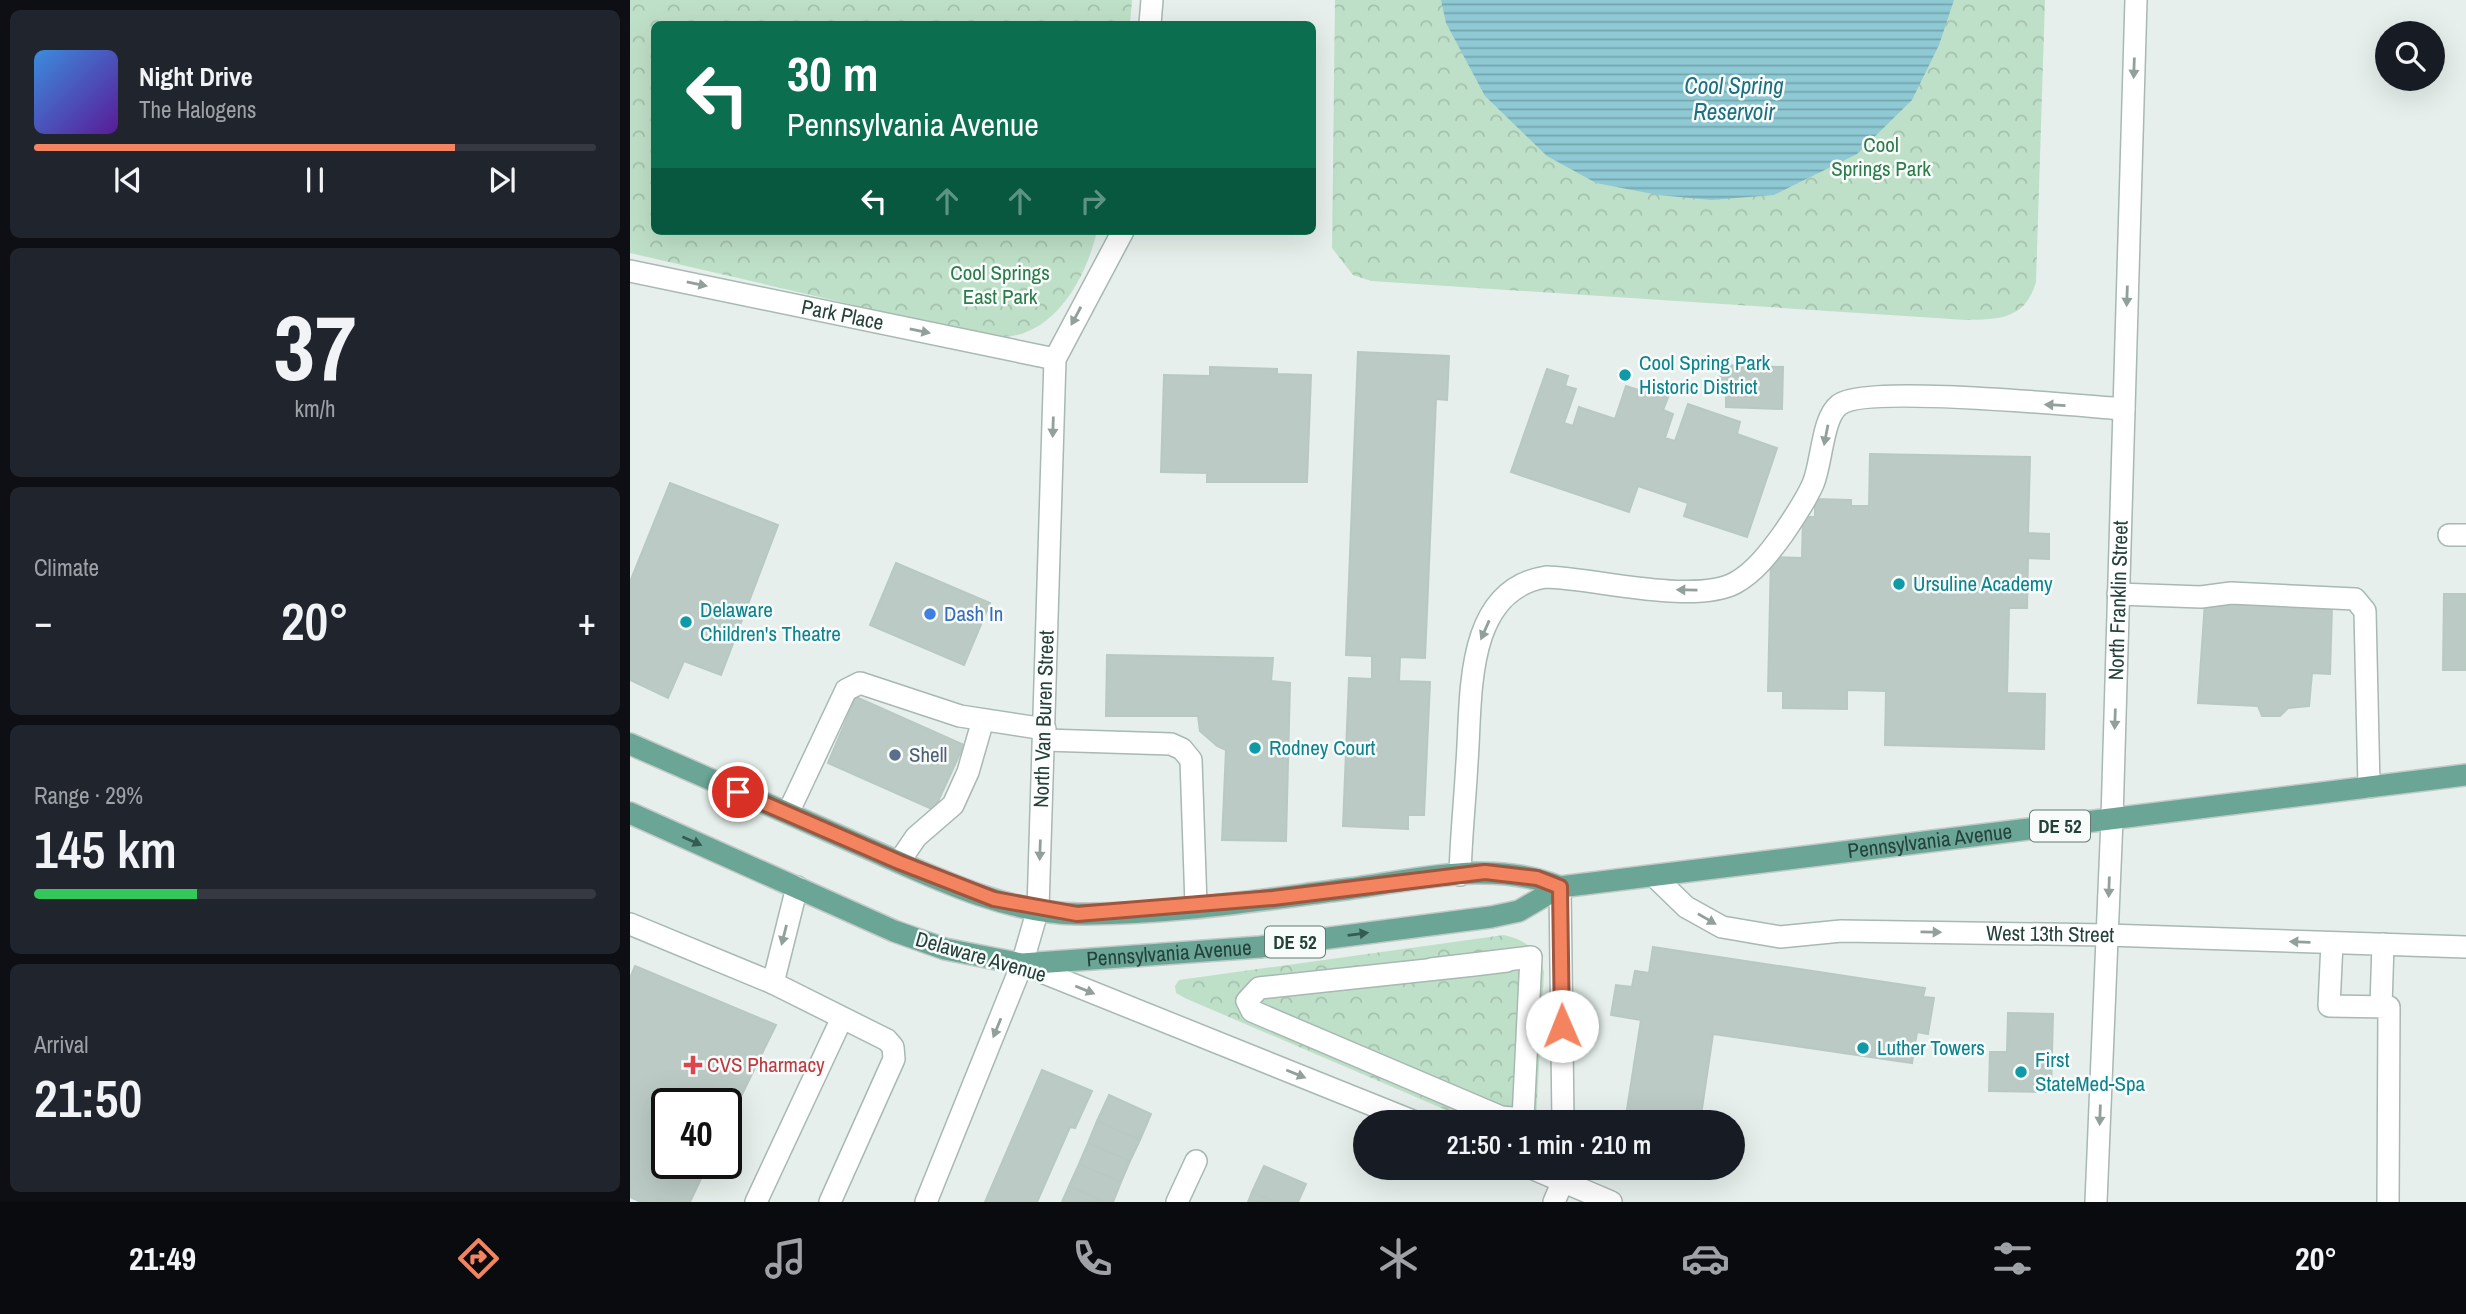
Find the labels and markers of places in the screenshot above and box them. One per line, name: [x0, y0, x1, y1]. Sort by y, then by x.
place label: Cool Spring Park Historic District: [1639, 348, 1771, 401]
marker: Cool Spring Park Historic District: [1617, 367, 1633, 383]
place label: Ursuline Academy: [1913, 569, 2053, 598]
marker: Ursuline Academy: [1891, 576, 1907, 592]
place label: Delaware Children's Theatre: [700, 595, 841, 648]
place label: Dash In: [944, 599, 1003, 628]
marker: Dash In: [922, 606, 938, 622]
marker: Delaware Children's Theatre: [678, 614, 694, 630]
place label: Rodney Court: [1269, 733, 1375, 762]
place label: Shell: [909, 740, 947, 769]
marker: Rodney Court: [1247, 740, 1263, 756]
marker: Shell: [887, 747, 903, 763]
pin: [708, 762, 768, 822]
place label: Luther Towers: [1877, 1033, 1985, 1062]
marker: Luther Towers: [1855, 1040, 1871, 1056]
place label: First StateMed-Spa: [2035, 1045, 2146, 1098]
place label: CVS Pharmacy: [707, 1050, 825, 1079]
marker: CVS Pharmacy: [685, 1057, 701, 1073]
marker: First StateMed-Spa: [2013, 1064, 2029, 1080]

